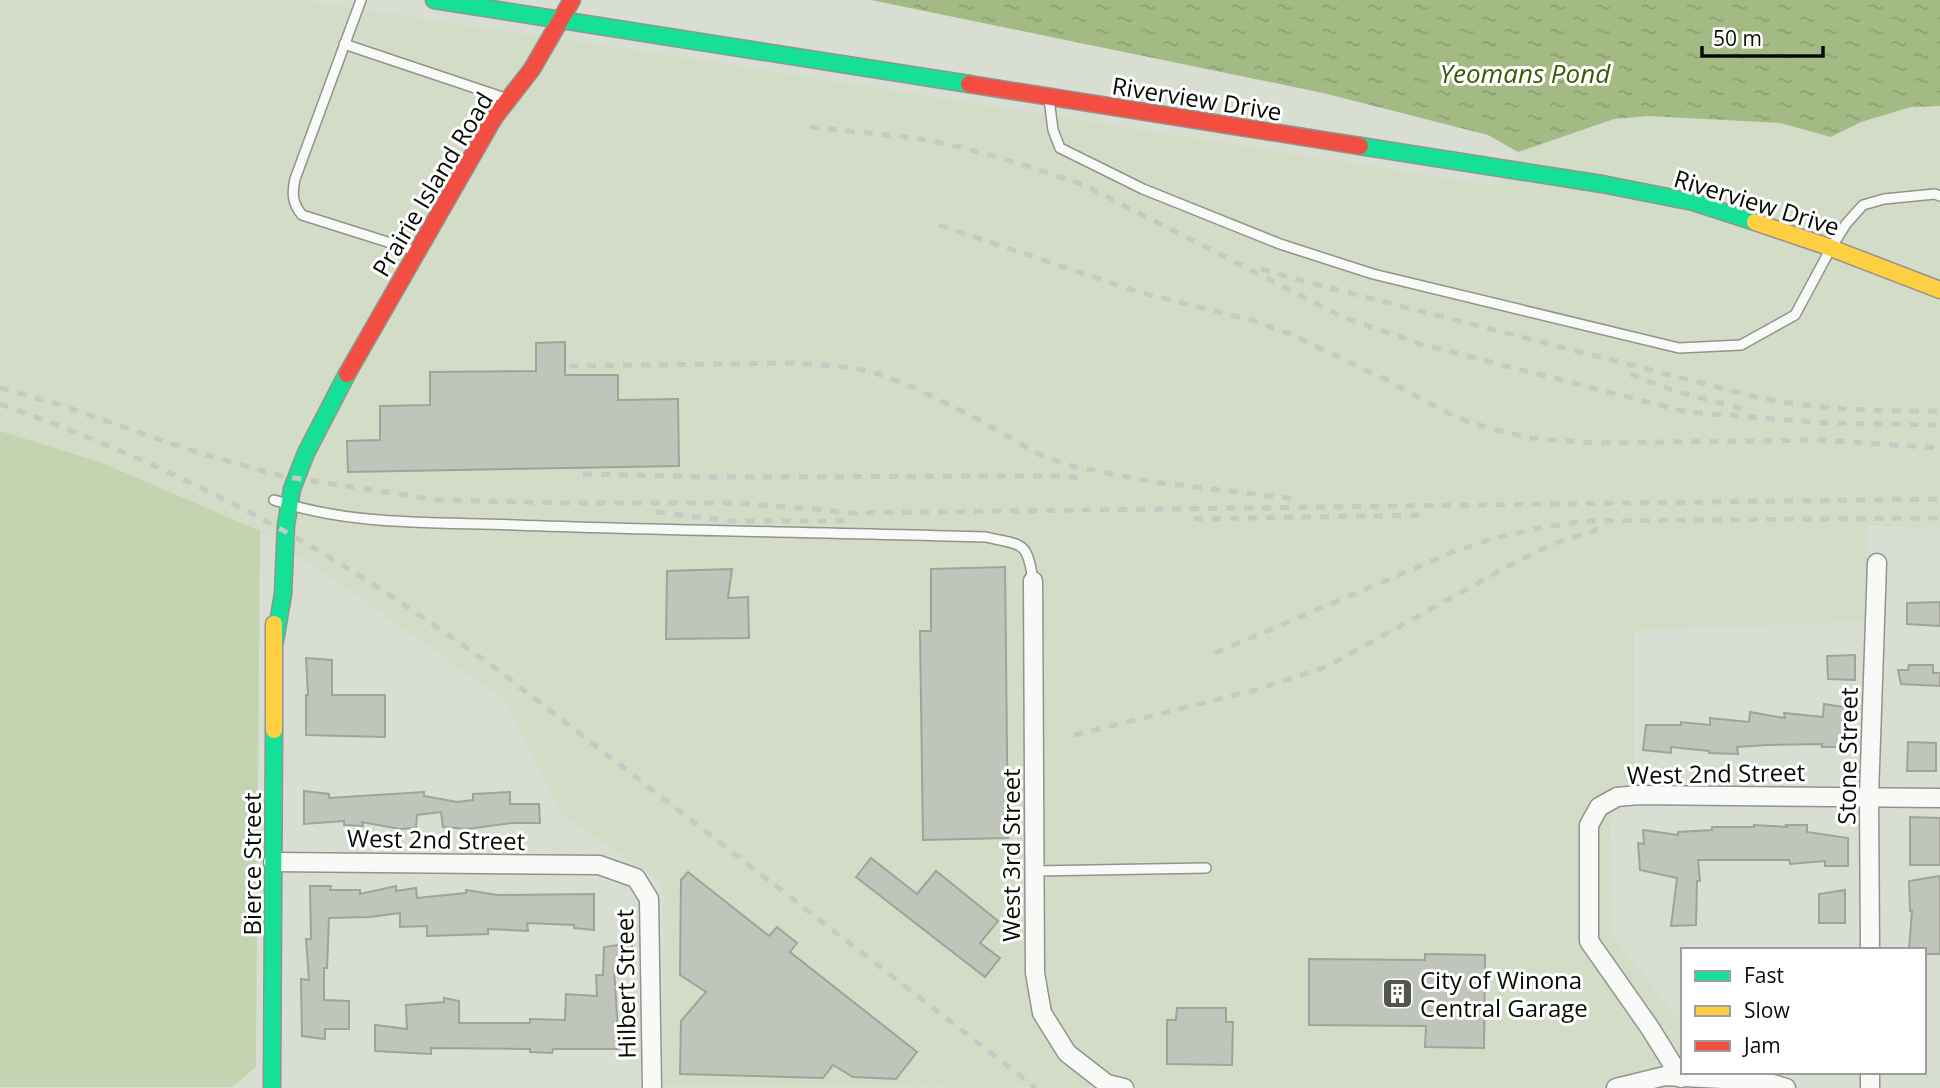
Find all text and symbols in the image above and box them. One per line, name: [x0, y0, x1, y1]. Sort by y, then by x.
scale bar: [1702, 14, 1823, 58]
text: 50 m: [1713, 24, 1762, 52]
water label: Yeomans Pond: [1440, 55, 1611, 91]
street label: Riverview Drive: [1110, 68, 1284, 128]
street label: Prairie Island Road: [364, 86, 500, 282]
street label: Riverview Drive: [1670, 161, 1844, 243]
street label: Stone Street: [1829, 687, 1865, 825]
street label: West 2nd Street: [1627, 755, 1805, 791]
street label: West 3rd Street: [994, 768, 1027, 942]
street label: Bierce Street: [235, 792, 268, 936]
street label: West 2nd Street: [347, 821, 525, 857]
street label: Hilbert Street: [607, 909, 643, 1059]
legend: [1681, 948, 1926, 1074]
text: Fast: [1744, 961, 1784, 989]
place label: City of Winona Central Garage: [1420, 963, 1588, 1024]
building icon: City of Winona Central Garage: [1380, 976, 1414, 1010]
text: Slow: [1744, 996, 1790, 1024]
text: Jam: [1742, 1031, 1781, 1059]

